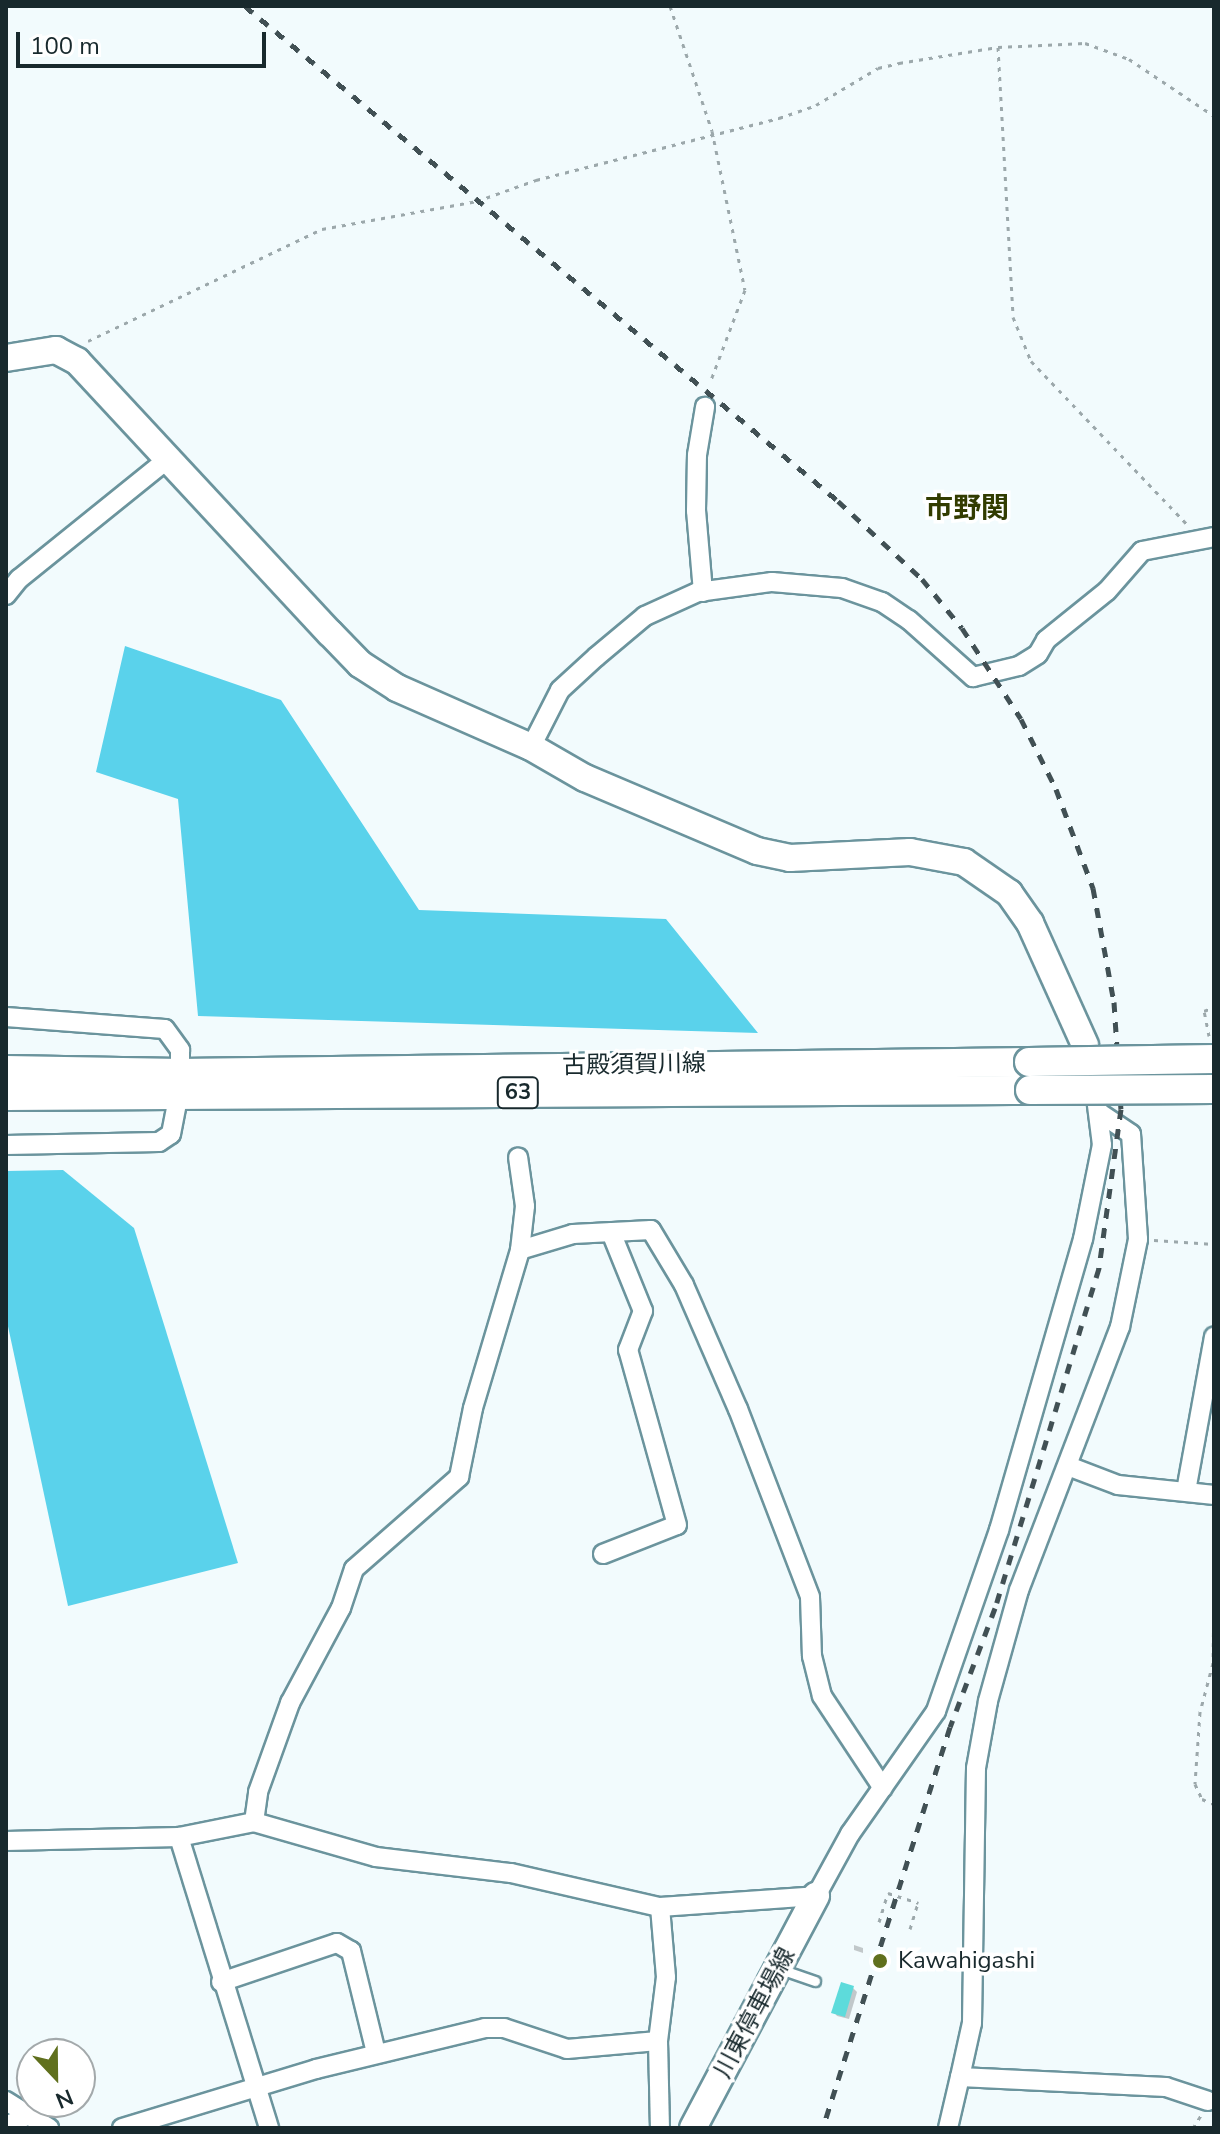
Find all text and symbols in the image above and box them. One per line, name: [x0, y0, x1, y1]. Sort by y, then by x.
scale bar: [20, 16, 270, 66]
text: 100 m: [30, 30, 100, 62]
district label: 市野関: [925, 491, 1009, 525]
street label: 古殿須賀川線: [562, 1049, 706, 1081]
road number: 63: [496, 1075, 540, 1111]
street label: 川東停車場線: [708, 1943, 802, 2083]
place label: Kawahigashi: [898, 1947, 1035, 1975]
marker: Kawahigashi: [869, 1950, 891, 1972]
north arrow: [16, 2038, 96, 2118]
text: N: [51, 2081, 77, 2115]

